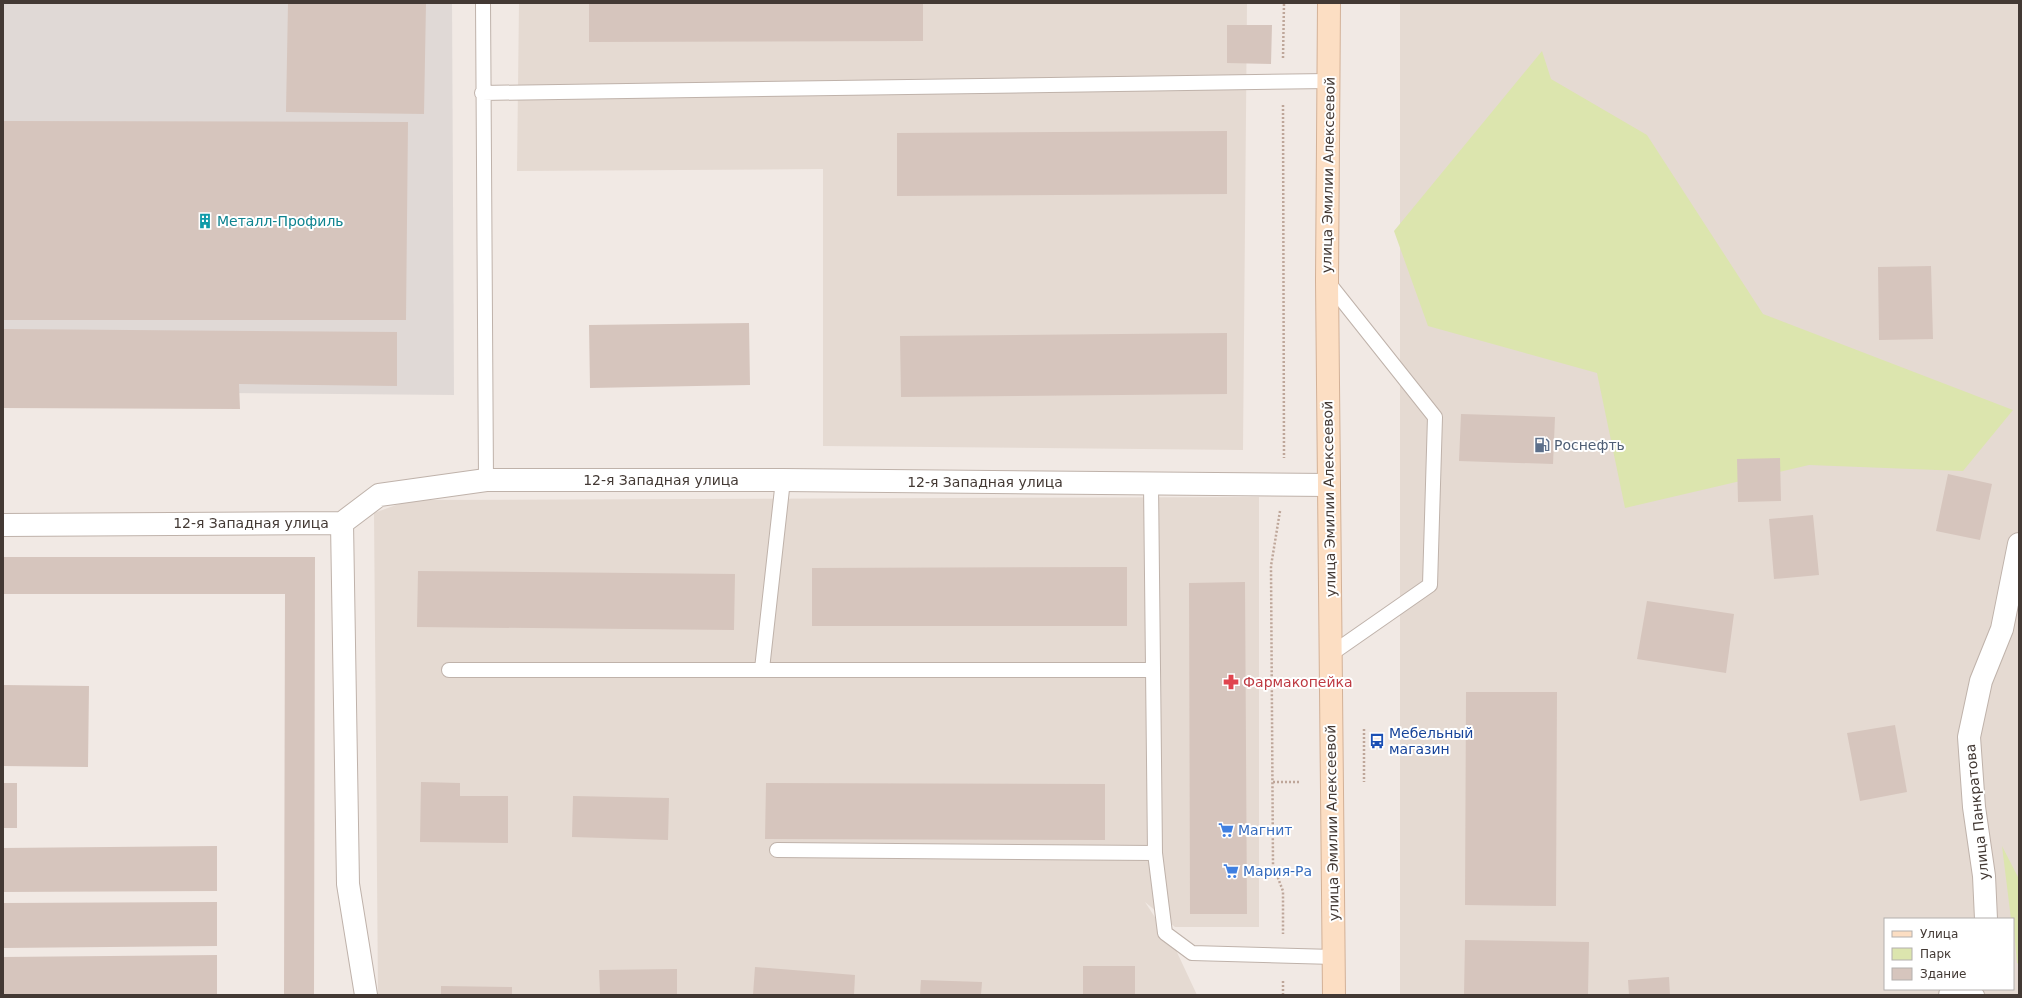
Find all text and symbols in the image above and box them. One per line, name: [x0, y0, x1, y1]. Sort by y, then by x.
street label: улица Эмилии Алексеевой: [1318, 77, 1338, 273]
building icon: Металл-Профиль: [196, 212, 214, 230]
place label: Металл-Профиль: [217, 213, 344, 229]
street label: улица Эмилии Алексеевой: [1319, 401, 1339, 597]
fuel station icon: Роснефть: [1533, 436, 1551, 454]
place label: Роснефть: [1554, 437, 1625, 453]
street label: 12-я Западная улица: [583, 472, 739, 488]
street label: 12-я Западная улица: [907, 474, 1063, 490]
street label: 12-я Западная улица: [173, 515, 329, 531]
pharmacy icon: Фармакопейка: [1222, 673, 1240, 691]
place label: Фармакопейка: [1243, 674, 1353, 690]
street label: улица Эмилии Алексеевой: [1322, 725, 1342, 921]
place label: Мебельный магазин: [1389, 725, 1473, 757]
bus stop icon: Мебельный магазин: [1368, 732, 1386, 750]
street label: улица Панкратова: [1962, 743, 1992, 881]
supermarket icon: Магнит: [1217, 821, 1235, 839]
place label: Магнит: [1238, 822, 1292, 838]
supermarket icon: Мария-Ра: [1222, 862, 1240, 880]
place label: Мария-Ра: [1243, 863, 1312, 879]
legend: [1884, 918, 2014, 990]
text: Улица: [1920, 927, 1958, 941]
text: Парк: [1920, 947, 1951, 961]
text: Здание: [1920, 967, 1966, 981]

